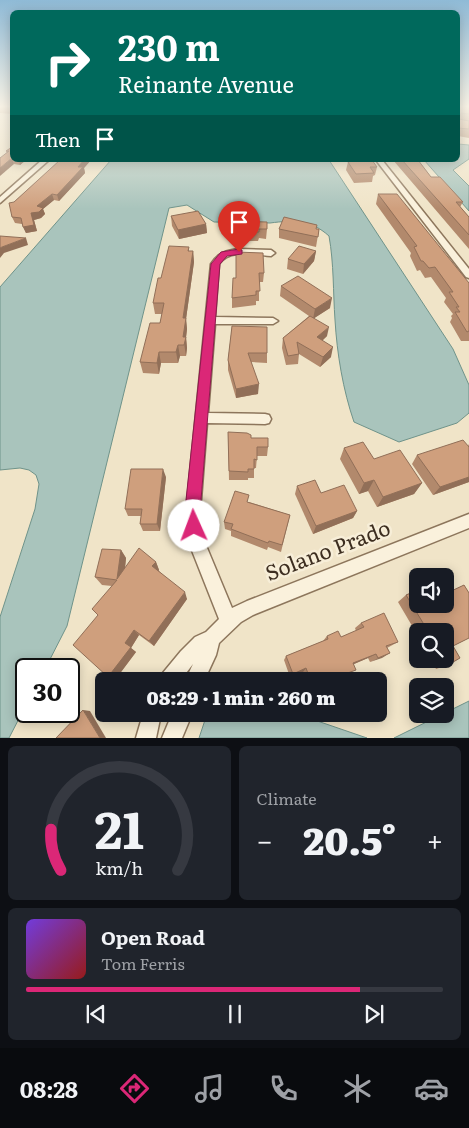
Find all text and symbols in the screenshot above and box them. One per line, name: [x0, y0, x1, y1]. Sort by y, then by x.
text: 230 m: [118, 20, 220, 72]
icon: right: [35, 30, 100, 95]
text: Reinante Avenue: [118, 67, 294, 100]
text: Then: [35, 125, 81, 153]
icon: arrive: [91, 125, 119, 153]
pin: [218, 201, 260, 252]
icon: arrive: [225, 208, 253, 236]
position arrow: [167, 499, 219, 551]
street label: Solano Prado: [260, 511, 394, 587]
map controls: [409, 568, 454, 723]
button: sound: [409, 568, 454, 613]
button: search: [409, 623, 454, 668]
speed limit sign: 30: [15, 658, 80, 723]
button: layers: [409, 678, 454, 723]
text: 08:29 · 1 min · 260 m: [147, 683, 335, 711]
text: Climate: [257, 786, 317, 810]
text: 21: [95, 788, 144, 865]
text: 20.5°: [303, 810, 396, 867]
text: −: [257, 818, 273, 860]
text: +: [427, 818, 443, 860]
text: km/h: [95, 854, 143, 881]
text: Open Road: [101, 923, 205, 951]
text: Tom Ferris: [101, 951, 185, 975]
icon: previous: [82, 1000, 110, 1028]
icon: pause: [221, 1000, 249, 1028]
icon: next: [360, 1000, 388, 1028]
icon: directions: [117, 1071, 152, 1106]
icon: music: [192, 1071, 227, 1106]
icon: phone: [266, 1071, 301, 1106]
icon: climate: [340, 1071, 375, 1106]
icon: car: [414, 1071, 449, 1106]
text: 08:28: [20, 1072, 78, 1105]

